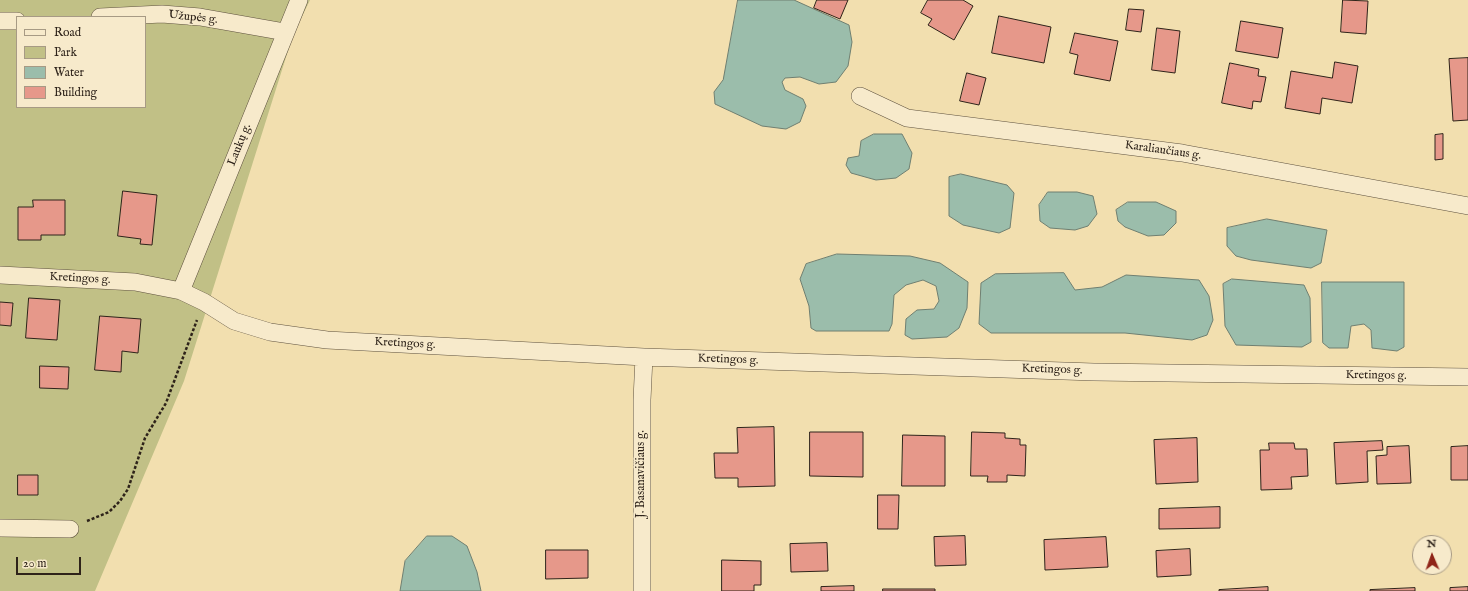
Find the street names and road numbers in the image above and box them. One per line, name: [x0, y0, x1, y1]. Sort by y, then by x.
street label: Užupės g.: [168, 8, 218, 28]
street label: Laukų g.: [225, 122, 255, 168]
street label: Karaliaučiaus g.: [1124, 139, 1202, 163]
street label: Kretingos g.: [49, 270, 111, 288]
street label: Kretingos g.: [374, 335, 436, 353]
street label: Kretingos g.: [697, 352, 759, 368]
street label: Kretingos g.: [1021, 362, 1083, 378]
street label: Kretingos g.: [1345, 368, 1407, 384]
street label: J. Basanavičiaus g.: [635, 430, 649, 518]

